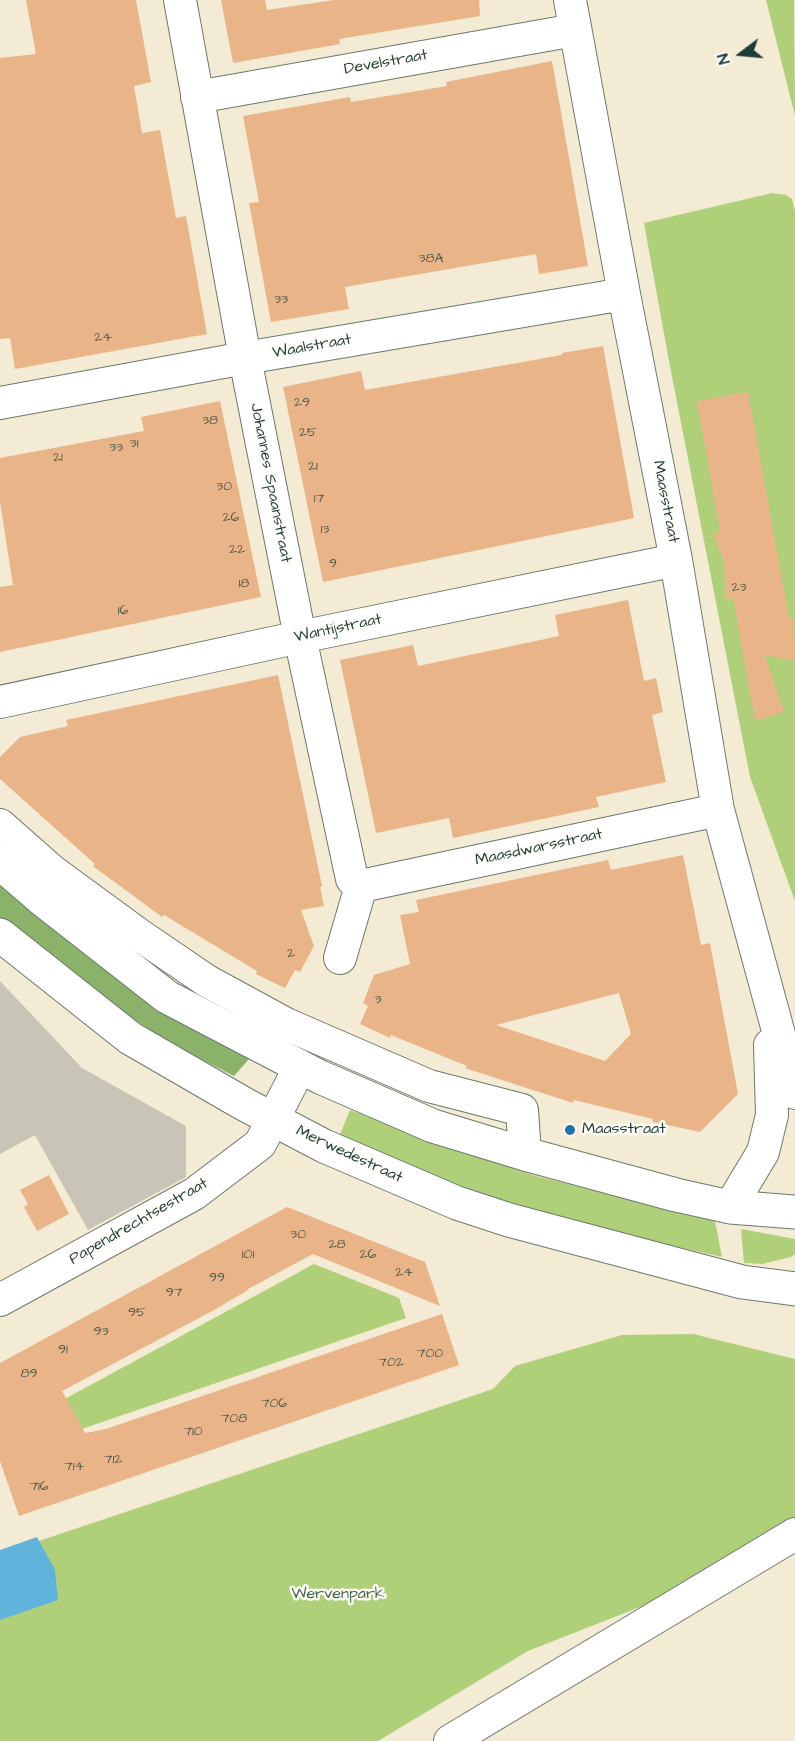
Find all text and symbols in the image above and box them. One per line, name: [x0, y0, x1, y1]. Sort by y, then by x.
north arrow: [711, 24, 771, 84]
street label: Develstraat: [343, 46, 429, 80]
text: N: [712, 51, 736, 67]
house number: 38A: [418, 251, 444, 267]
house number: 33: [274, 292, 288, 308]
house number: 24: [94, 330, 112, 346]
street label: Waalstraat: [271, 331, 353, 363]
house number: 29: [294, 395, 310, 411]
street label: Johannes Spaanstraat: [245, 402, 295, 564]
house number: 38: [202, 413, 218, 429]
house number: 25: [299, 425, 317, 441]
house number: 31: [130, 436, 138, 452]
house number: 33: [109, 440, 123, 456]
house number: 21: [53, 450, 63, 466]
house number: 21: [308, 459, 318, 475]
street label: Maasstraat: [648, 459, 682, 545]
house number: 30: [216, 479, 232, 495]
house number: 17: [314, 491, 324, 507]
house number: 26: [223, 510, 239, 526]
house number: 13: [321, 522, 329, 538]
house number: 22: [229, 542, 245, 558]
house number: 9: [329, 556, 337, 572]
house number: 18: [239, 576, 249, 592]
house number: 23: [731, 580, 747, 596]
house number: 16: [118, 603, 128, 619]
street label: Wantijstraat: [292, 610, 384, 648]
street label: Maasdwarsstraat: [474, 825, 604, 871]
house number: 2: [287, 946, 295, 962]
house number: 3: [374, 992, 382, 1008]
place label: Maasstraat: [582, 1120, 666, 1140]
street label: Merwedestraat: [293, 1122, 405, 1188]
marker: Maasstraat: [563, 1123, 577, 1137]
street label: Papendrechtsestraat: [66, 1174, 212, 1270]
house number: 30: [290, 1227, 306, 1243]
house number: 28: [328, 1237, 346, 1253]
house number: 101: [242, 1247, 254, 1263]
house number: 26: [360, 1247, 376, 1263]
house number: 24: [395, 1265, 413, 1281]
house number: 99: [209, 1270, 225, 1286]
house number: 97: [166, 1285, 182, 1301]
house number: 95: [128, 1305, 146, 1321]
house number: 93: [93, 1324, 109, 1340]
house number: 91: [58, 1342, 68, 1358]
house number: 700: [417, 1346, 443, 1362]
house number: 702: [378, 1355, 404, 1371]
house number: 89: [20, 1366, 38, 1382]
house number: 706: [261, 1396, 287, 1412]
house number: 708: [221, 1411, 247, 1427]
house number: 710: [183, 1424, 203, 1440]
house number: 712: [104, 1452, 122, 1468]
house number: 714: [64, 1459, 84, 1475]
house number: 716: [29, 1479, 49, 1495]
park label: Wervenpark: [291, 1585, 385, 1605]

